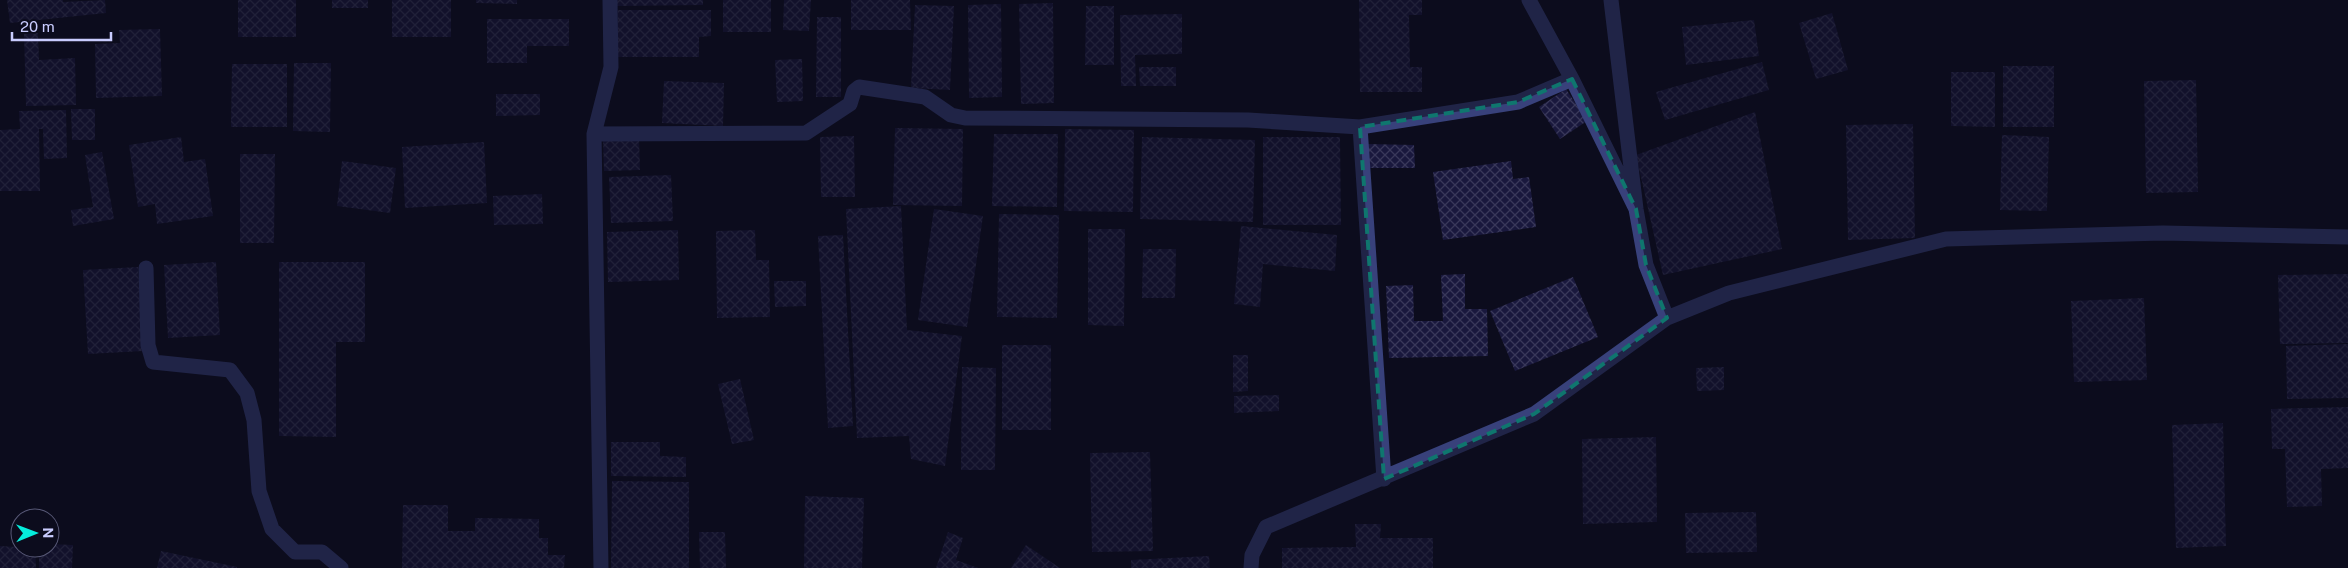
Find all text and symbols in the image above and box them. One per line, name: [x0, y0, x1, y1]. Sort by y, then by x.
scale bar: [12, 10, 111, 42]
text: 20 m: [20, 18, 55, 35]
north arrow: [10, 508, 60, 558]
text: N: [40, 527, 56, 538]

